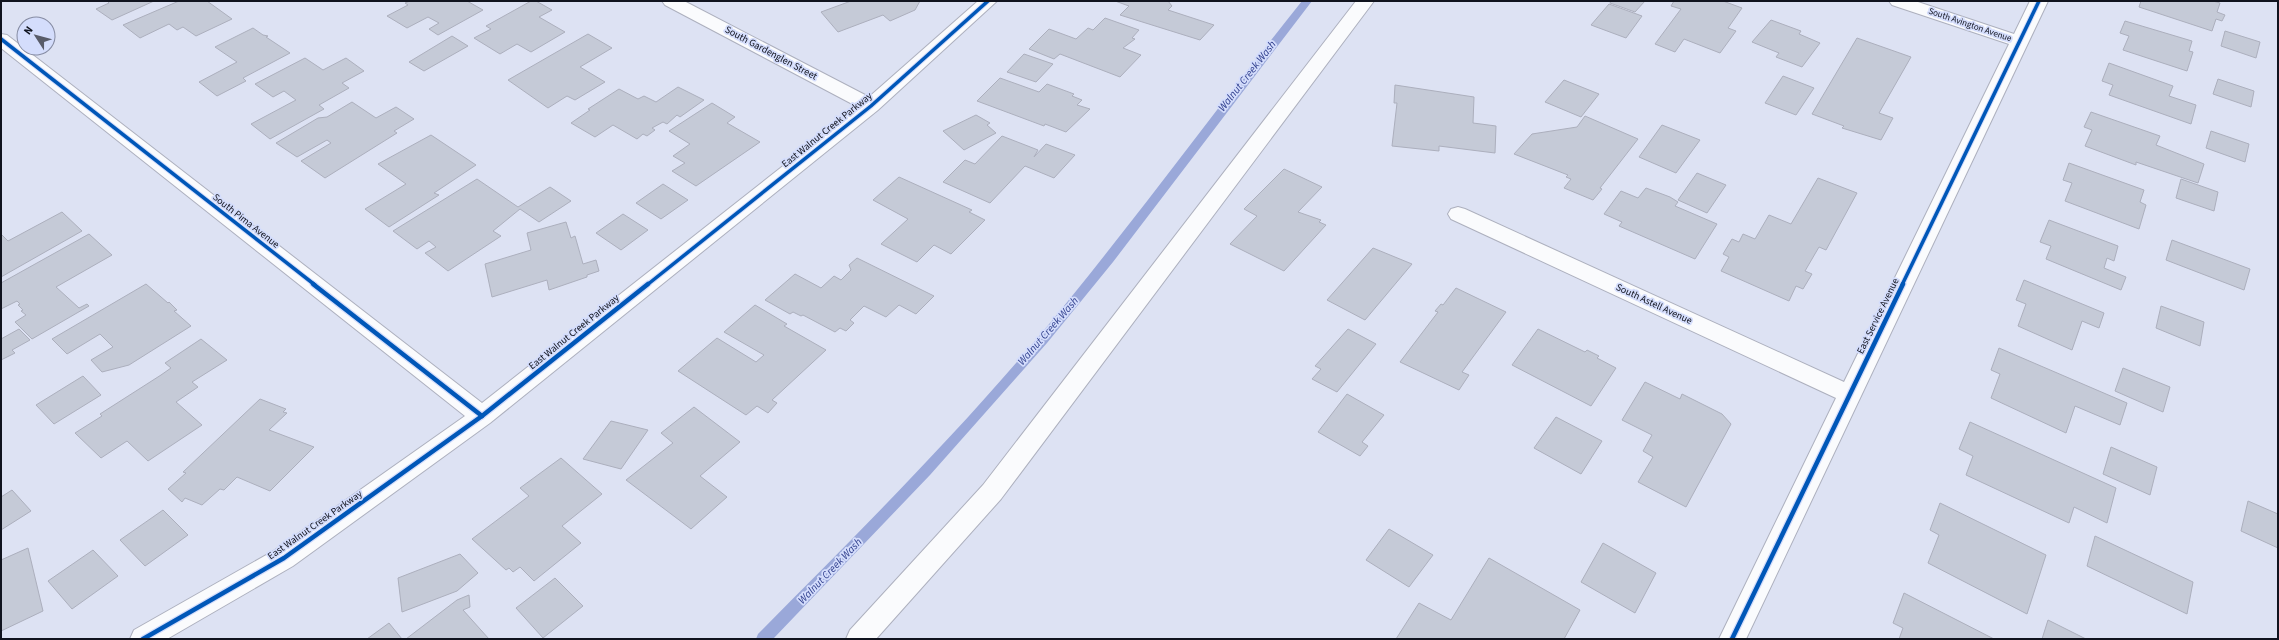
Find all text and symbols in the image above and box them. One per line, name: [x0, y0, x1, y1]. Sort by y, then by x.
street label: South Avington Avenue: [1927, 5, 2014, 46]
north arrow: [16, 16, 56, 56]
text: N: [20, 23, 37, 38]
street label: South Gardenglen Street: [722, 23, 820, 84]
water label: Walnut Creek Wash: [1215, 37, 1280, 115]
street label: East Walnut Creek Parkway: [779, 89, 875, 171]
street label: South Pima Avenue: [210, 190, 282, 252]
street label: East Service Avenue: [1854, 276, 1902, 356]
street label: South Astell Avenue: [1614, 280, 1695, 328]
street label: East Walnut Creek Parkway: [526, 291, 622, 373]
water label: Walnut Creek Wash: [1014, 293, 1082, 368]
street label: East Walnut Creek Parkway: [265, 487, 365, 563]
water label: Walnut Creek Wash: [795, 535, 865, 607]

